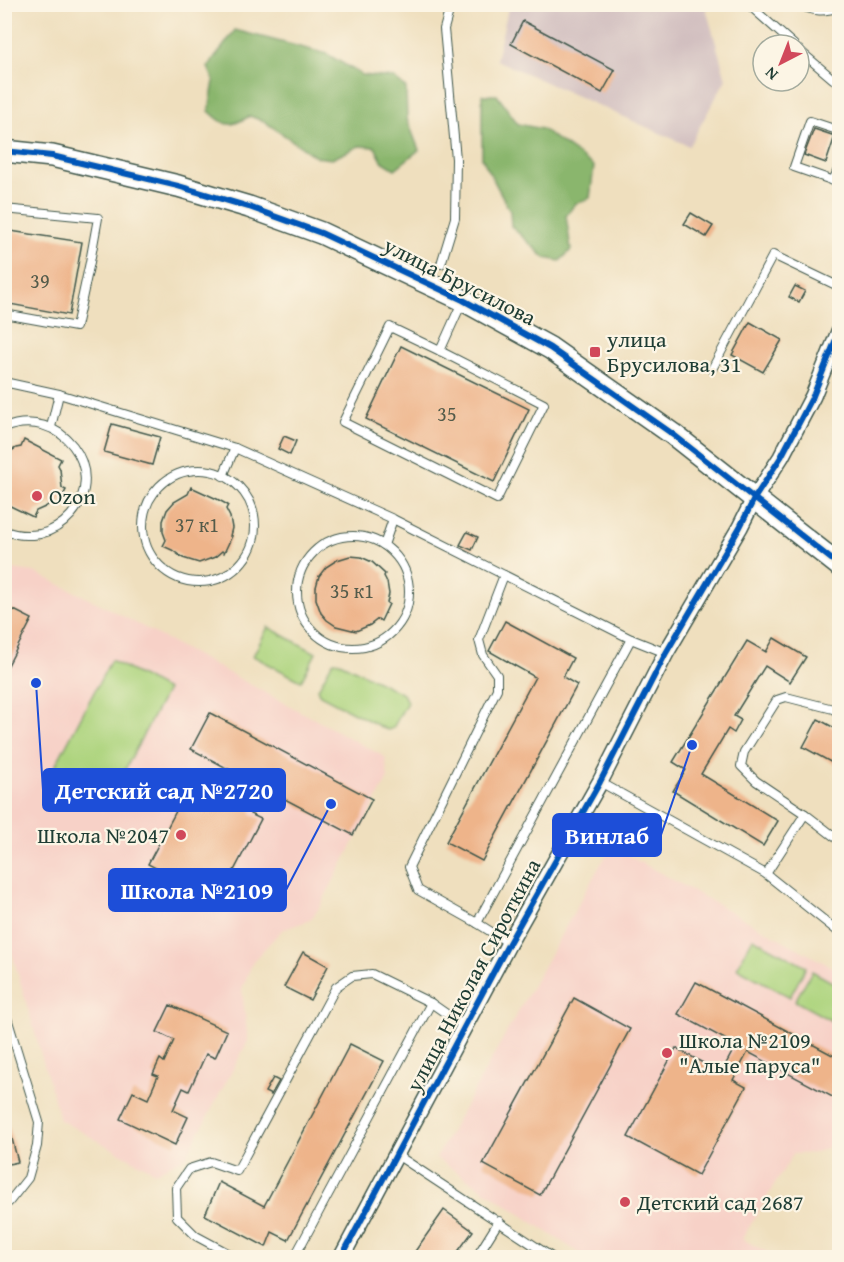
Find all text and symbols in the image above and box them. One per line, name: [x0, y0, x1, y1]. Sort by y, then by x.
north arrow: [751, 33, 811, 93]
text: N: [759, 61, 783, 87]
street label: улица Брусилова: [377, 228, 542, 333]
house number: 39: [30, 266, 50, 295]
place label: улица Брусилова, 31: [606, 323, 741, 380]
marker: улица Брусилова, 31: [588, 345, 602, 359]
house number: 35: [437, 399, 457, 428]
place label: Ozon: [49, 480, 96, 512]
marker: Ozon: [30, 489, 44, 503]
house number: 37 к1: [175, 510, 219, 539]
house number: 35 к1: [330, 576, 374, 605]
callout: Детский сад №2720: [43, 769, 285, 811]
text: Детский сад №2720: [54, 773, 273, 808]
callout: Винлаб: [553, 814, 661, 856]
text: Винлаб: [565, 818, 649, 853]
place label: Школа №2047: [37, 819, 169, 851]
marker: Школа №2047: [174, 828, 188, 842]
street label: улица Николая Сироткина: [397, 852, 548, 1098]
callout: Школа №2109: [109, 869, 286, 911]
text: Школа №2109: [121, 873, 273, 908]
place label: Школа №2109 "Алые паруса": [679, 1024, 821, 1081]
marker: Школа №2109 "Алые паруса": [660, 1046, 674, 1060]
place label: Детский сад 2687: [636, 1186, 804, 1218]
marker: Детский сад 2687: [618, 1195, 632, 1209]

